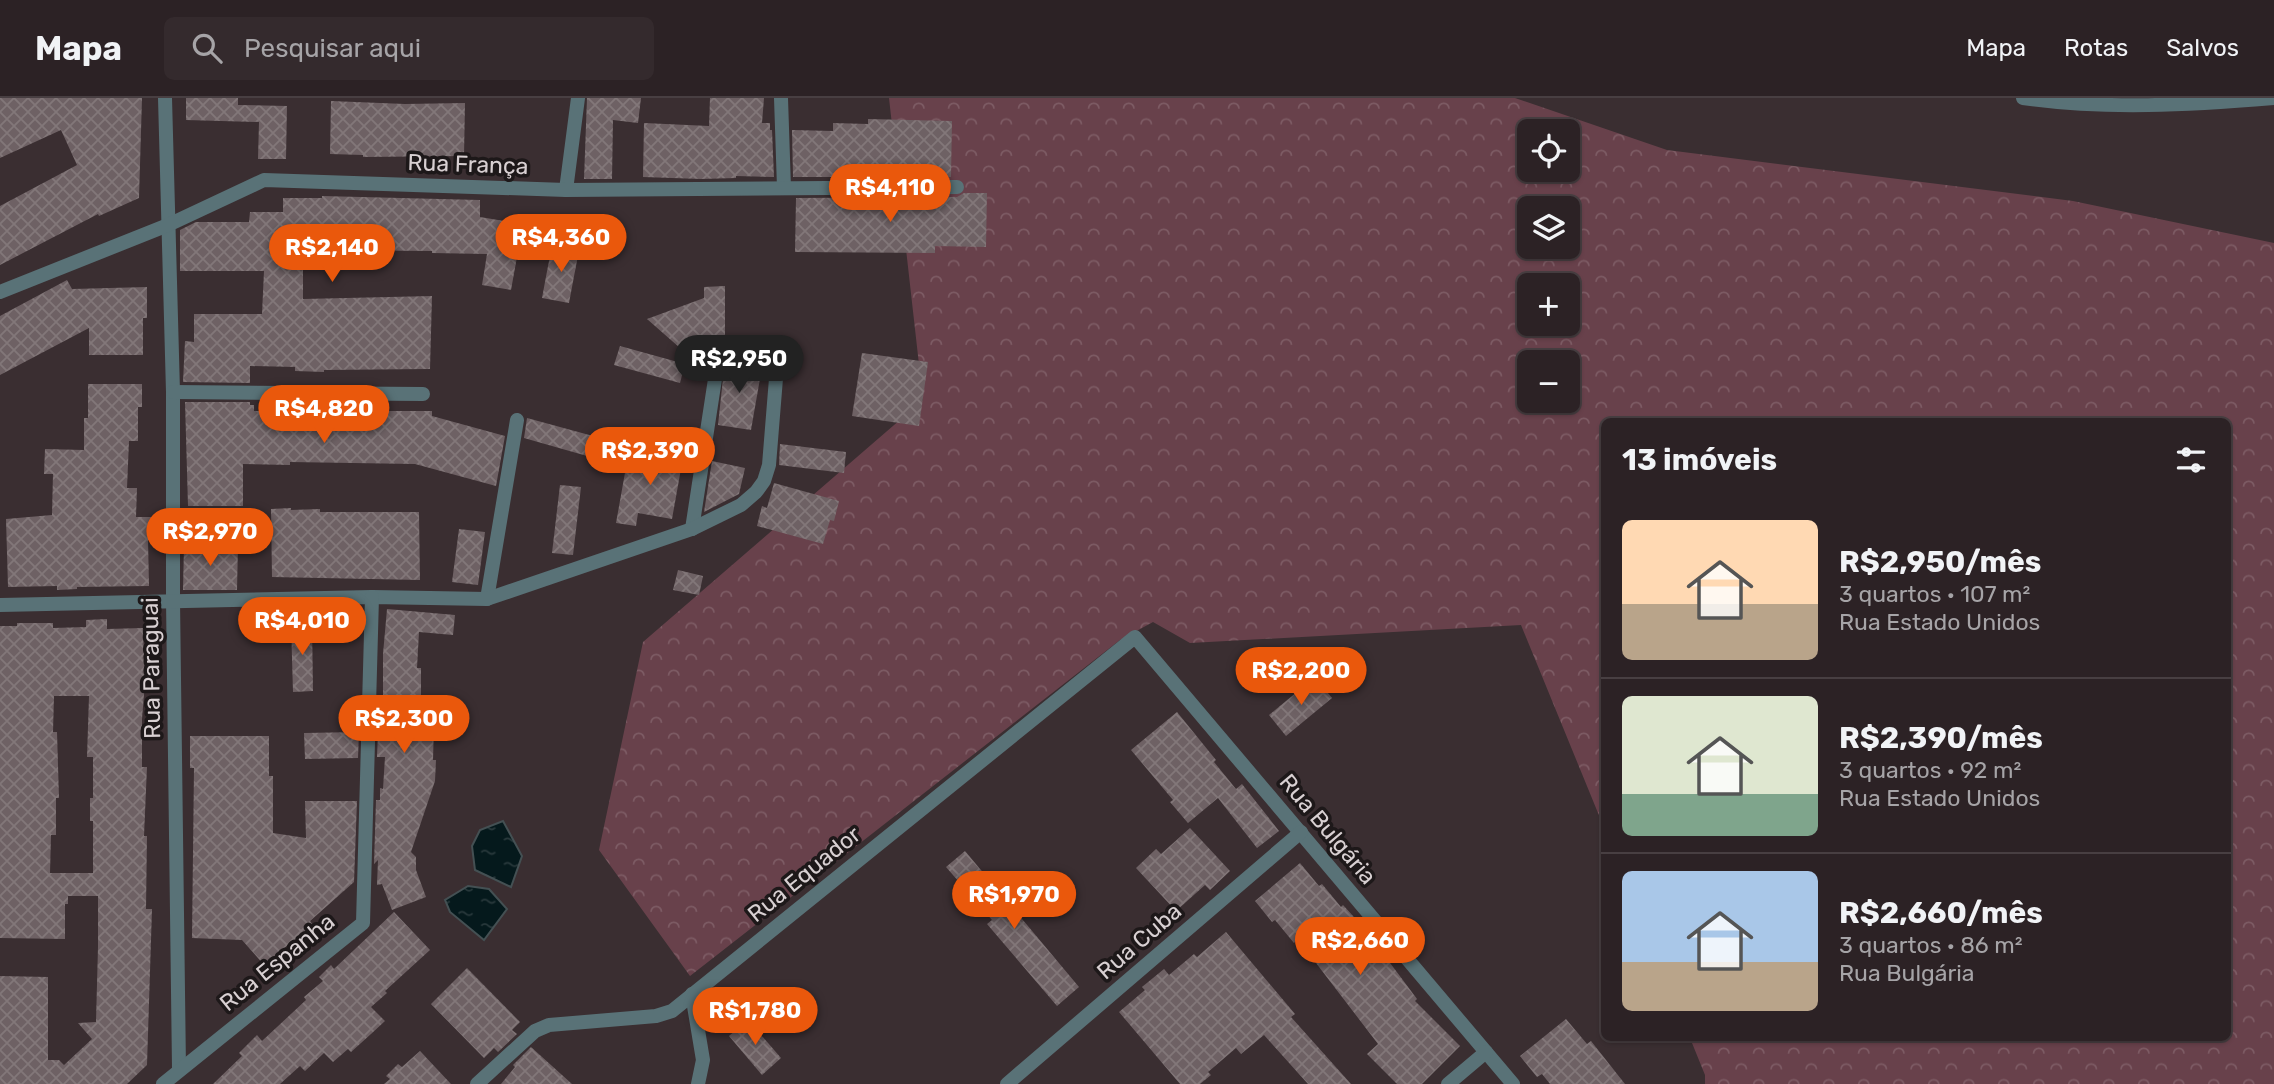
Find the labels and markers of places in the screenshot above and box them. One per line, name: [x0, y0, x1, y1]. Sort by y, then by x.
pin: R$4,110: [825, 164, 955, 224]
pin: R$4,360: [496, 214, 626, 274]
pin: R$2,140: [267, 225, 397, 284]
pin: R$2,950: [674, 336, 804, 395]
pin: R$4,820: [259, 386, 389, 445]
pin: R$2,390: [585, 428, 715, 487]
pin: R$2,970: [145, 508, 275, 568]
pin: R$4,010: [237, 598, 367, 657]
pin: R$2,200: [1236, 648, 1366, 707]
pin: R$2,300: [339, 696, 469, 755]
pin: R$1,970: [949, 872, 1079, 931]
pin: R$2,660: [1295, 918, 1425, 977]
pin: R$1,780: [690, 988, 820, 1047]

